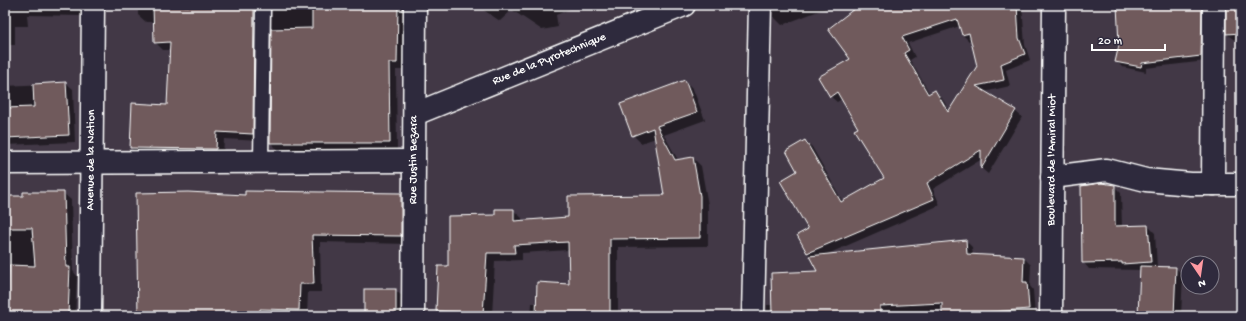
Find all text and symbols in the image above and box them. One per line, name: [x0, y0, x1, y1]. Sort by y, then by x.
scale bar: [1092, 26, 1165, 52]
street label: Rue de la Pyrotechnique: [491, 30, 609, 89]
text: 20 m: [1098, 35, 1123, 49]
street label: Boulevard de l'Amiral Miot: [1045, 93, 1060, 227]
street label: Avenue de la Nation: [84, 109, 99, 211]
street label: Rue Justin Bezara: [407, 115, 421, 204]
north arrow: [1180, 255, 1220, 295]
text: N: [1197, 276, 1207, 289]

